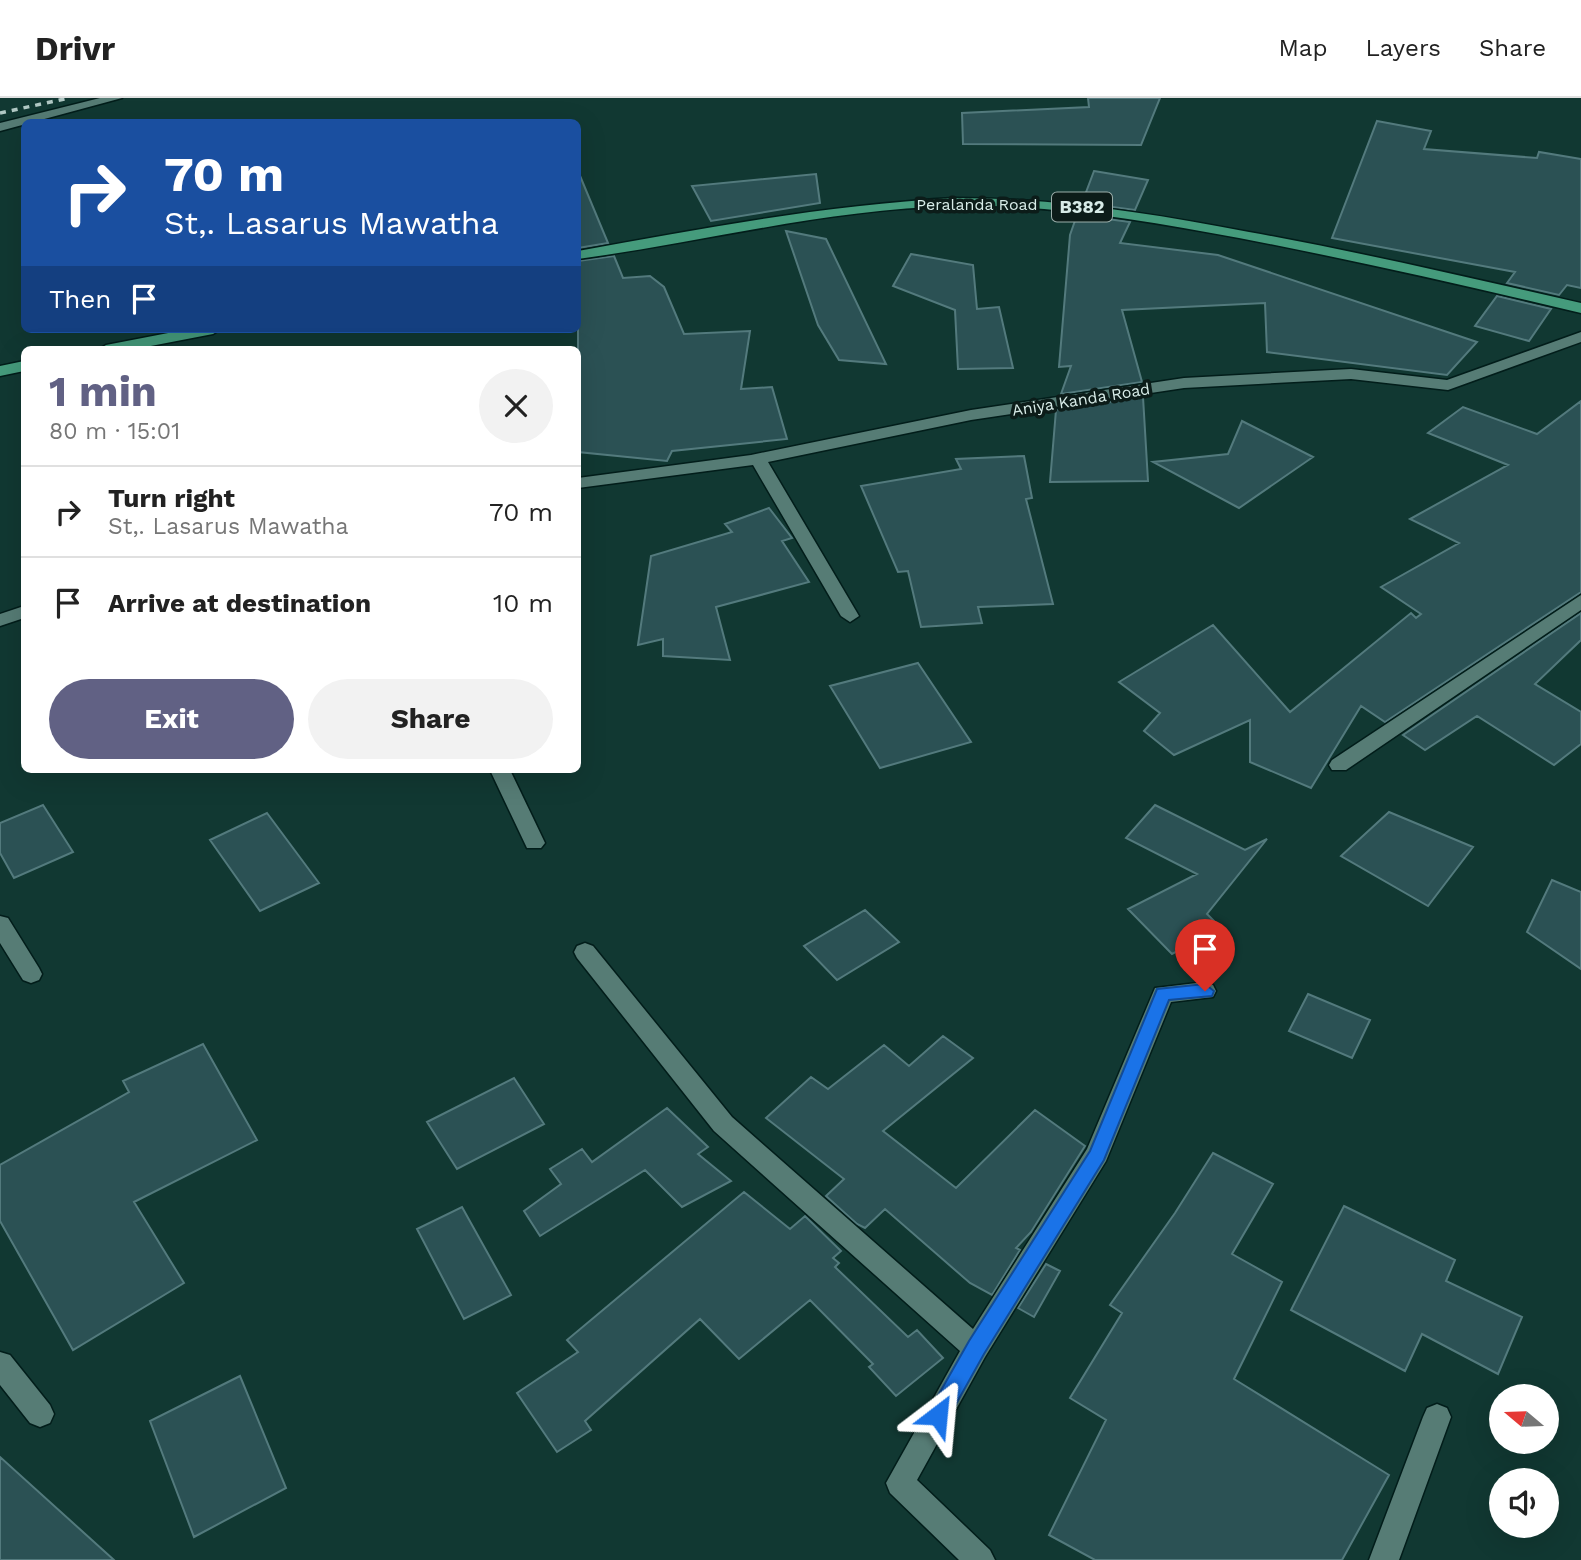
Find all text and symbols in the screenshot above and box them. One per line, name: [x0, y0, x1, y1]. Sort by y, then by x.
text: Drivr: [35, 29, 115, 68]
text: Map: [1279, 34, 1327, 62]
text: Layers: [1365, 34, 1441, 62]
text: Share: [1479, 34, 1546, 62]
text: 70 m: [164, 145, 284, 203]
icon: right: [49, 147, 140, 238]
road number: B382: [1052, 192, 1112, 222]
street label: Peralanda Road: [916, 195, 1038, 214]
text: St,. Lasarus Mawatha: [164, 204, 499, 242]
icon: arrive: [125, 280, 163, 318]
text: Then: [49, 284, 111, 314]
text: 1 min: [49, 367, 157, 416]
button: close: [479, 369, 553, 443]
street label: Aniya Kanda Road: [1011, 379, 1151, 420]
text: 80 m · 15:01: [49, 418, 180, 445]
text: Turn right: [108, 483, 235, 513]
icon: right: [49, 493, 87, 531]
text: 70 m: [489, 497, 553, 527]
text: St,. Lasarus Mawatha: [108, 513, 349, 540]
icon: arrive: [49, 584, 87, 622]
text: Arrive at destination: [108, 588, 371, 618]
text: 10 m: [493, 588, 553, 618]
button: Exit: [49, 679, 294, 759]
button: Share: [308, 679, 553, 759]
pin: [1175, 919, 1235, 991]
icon: arrive: [1186, 930, 1224, 968]
position arrow: [901, 1378, 975, 1452]
north arrow: [1489, 1384, 1559, 1454]
map controls: [1489, 1384, 1559, 1538]
button: sound: [1489, 1468, 1559, 1538]

